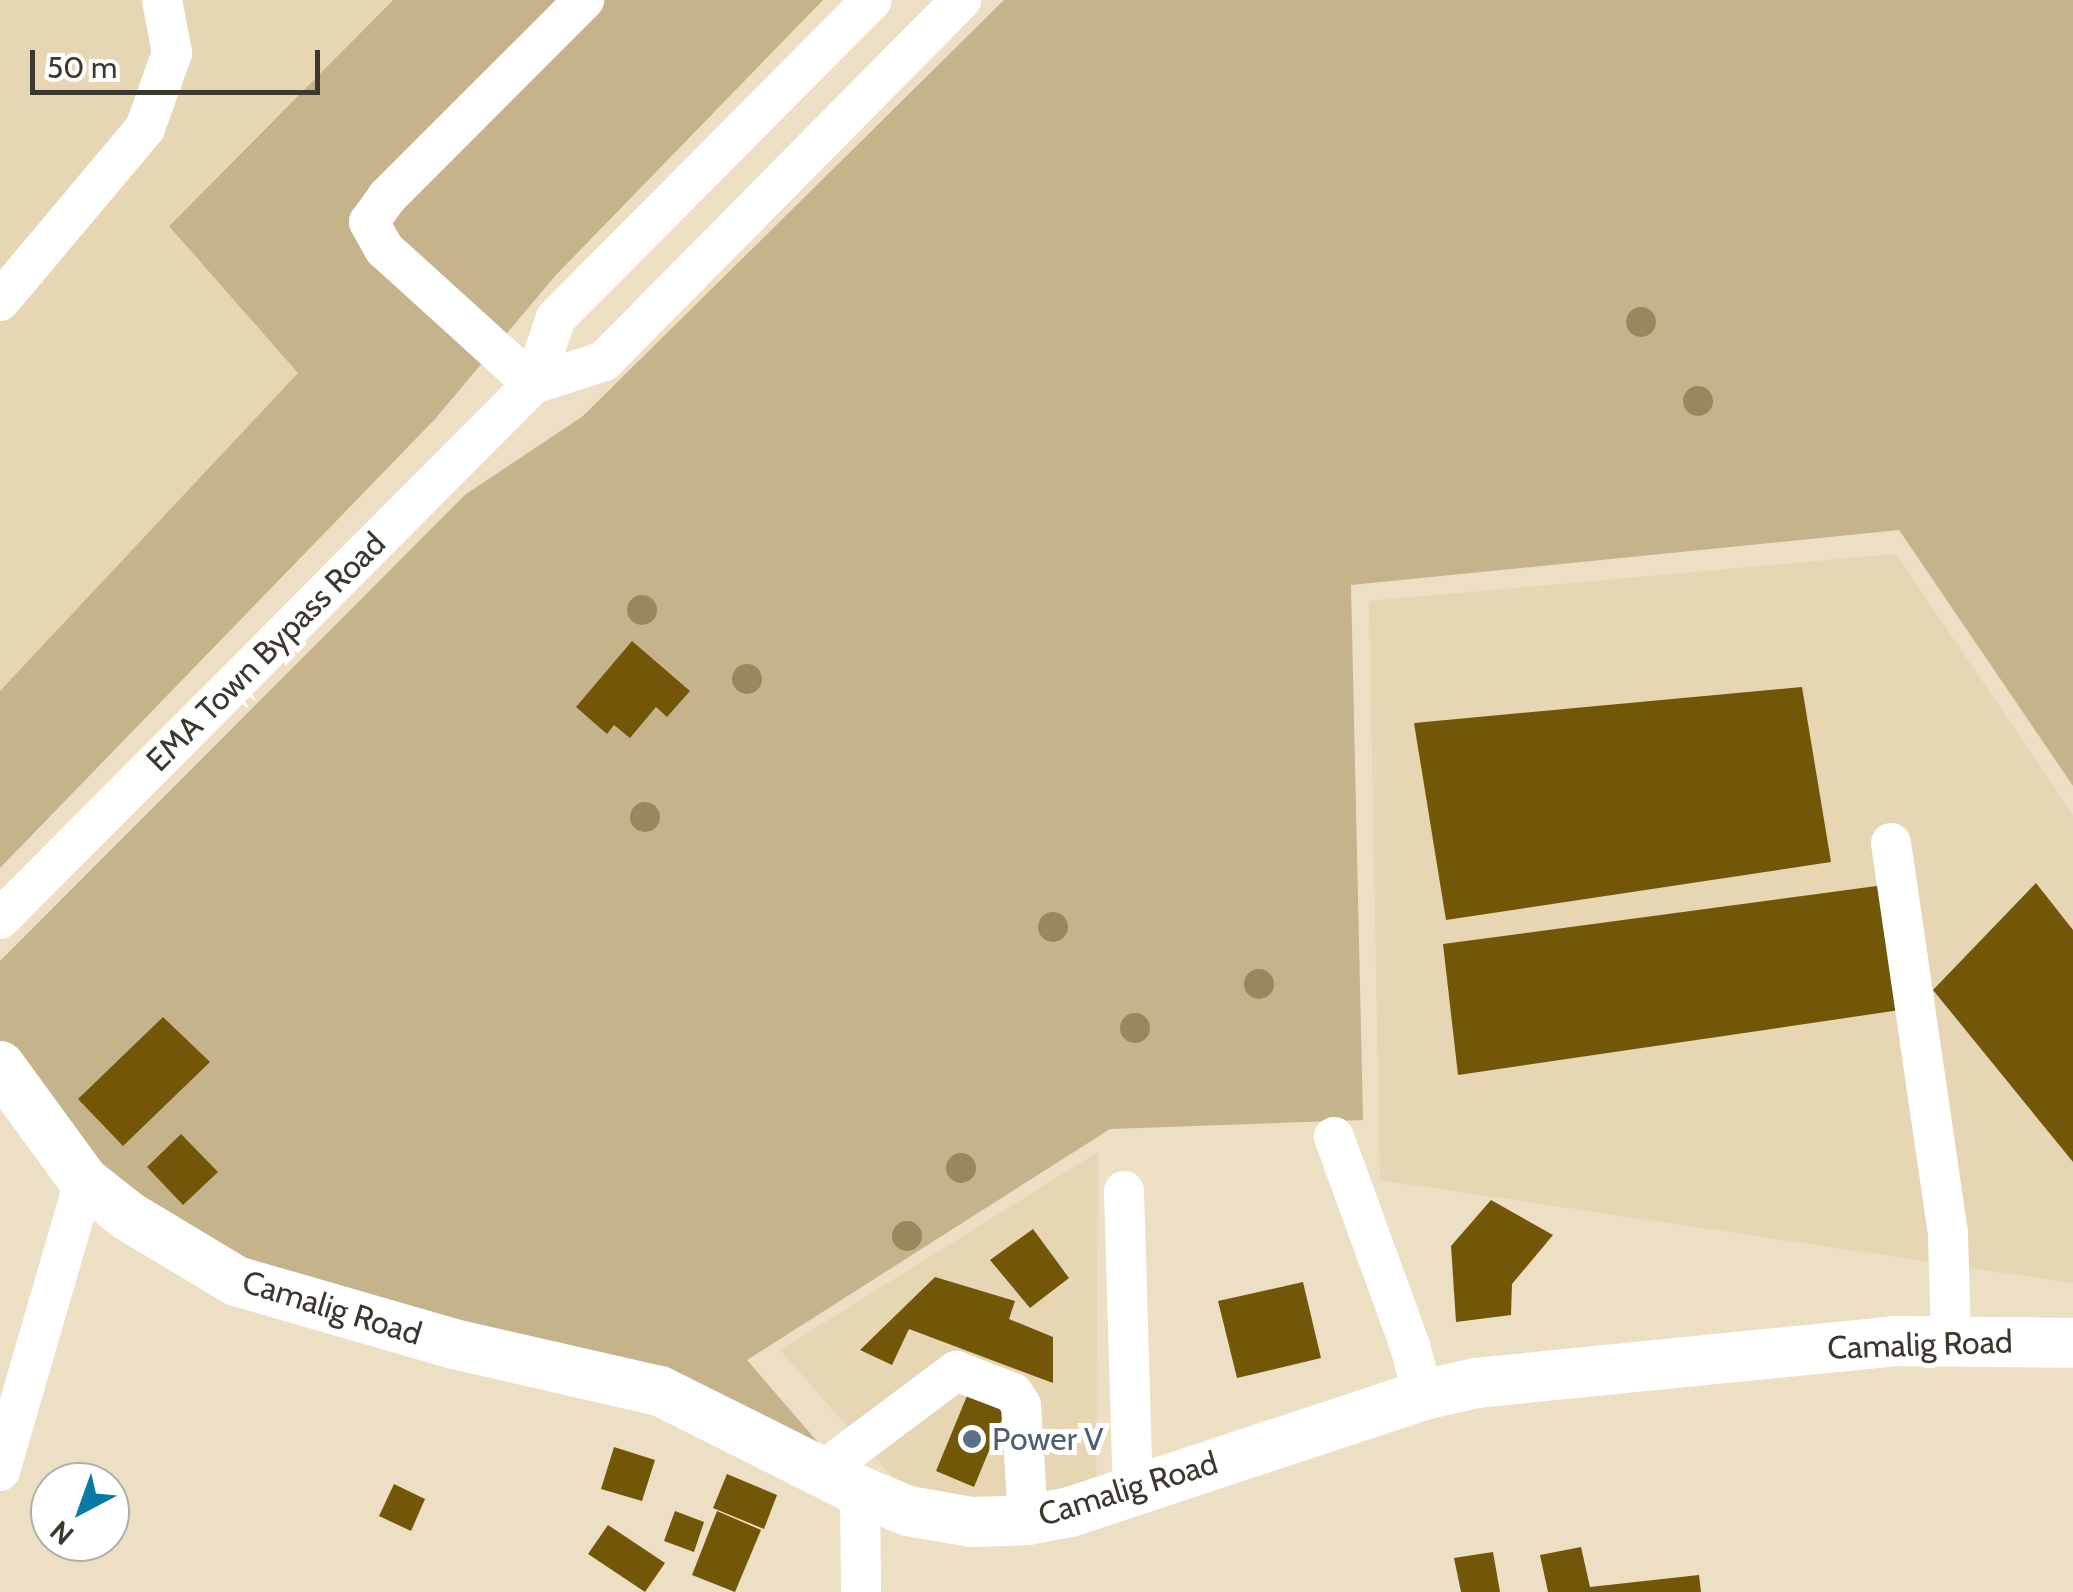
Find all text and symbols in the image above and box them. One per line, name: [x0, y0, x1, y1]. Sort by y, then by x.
scale bar: [35, 30, 325, 92]
text: 50 m: [47, 49, 117, 86]
street label: EMA Town Bypass Road: [139, 525, 393, 779]
street label: Camalig Road: [238, 1263, 426, 1353]
street label: Camalig Road: [1827, 1323, 2013, 1367]
place label: Power V: [992, 1420, 1104, 1458]
marker: Power V: [961, 1428, 983, 1450]
street label: Camalig Road: [1034, 1444, 1222, 1534]
north arrow: [30, 1462, 130, 1562]
text: N: [43, 1514, 80, 1552]

